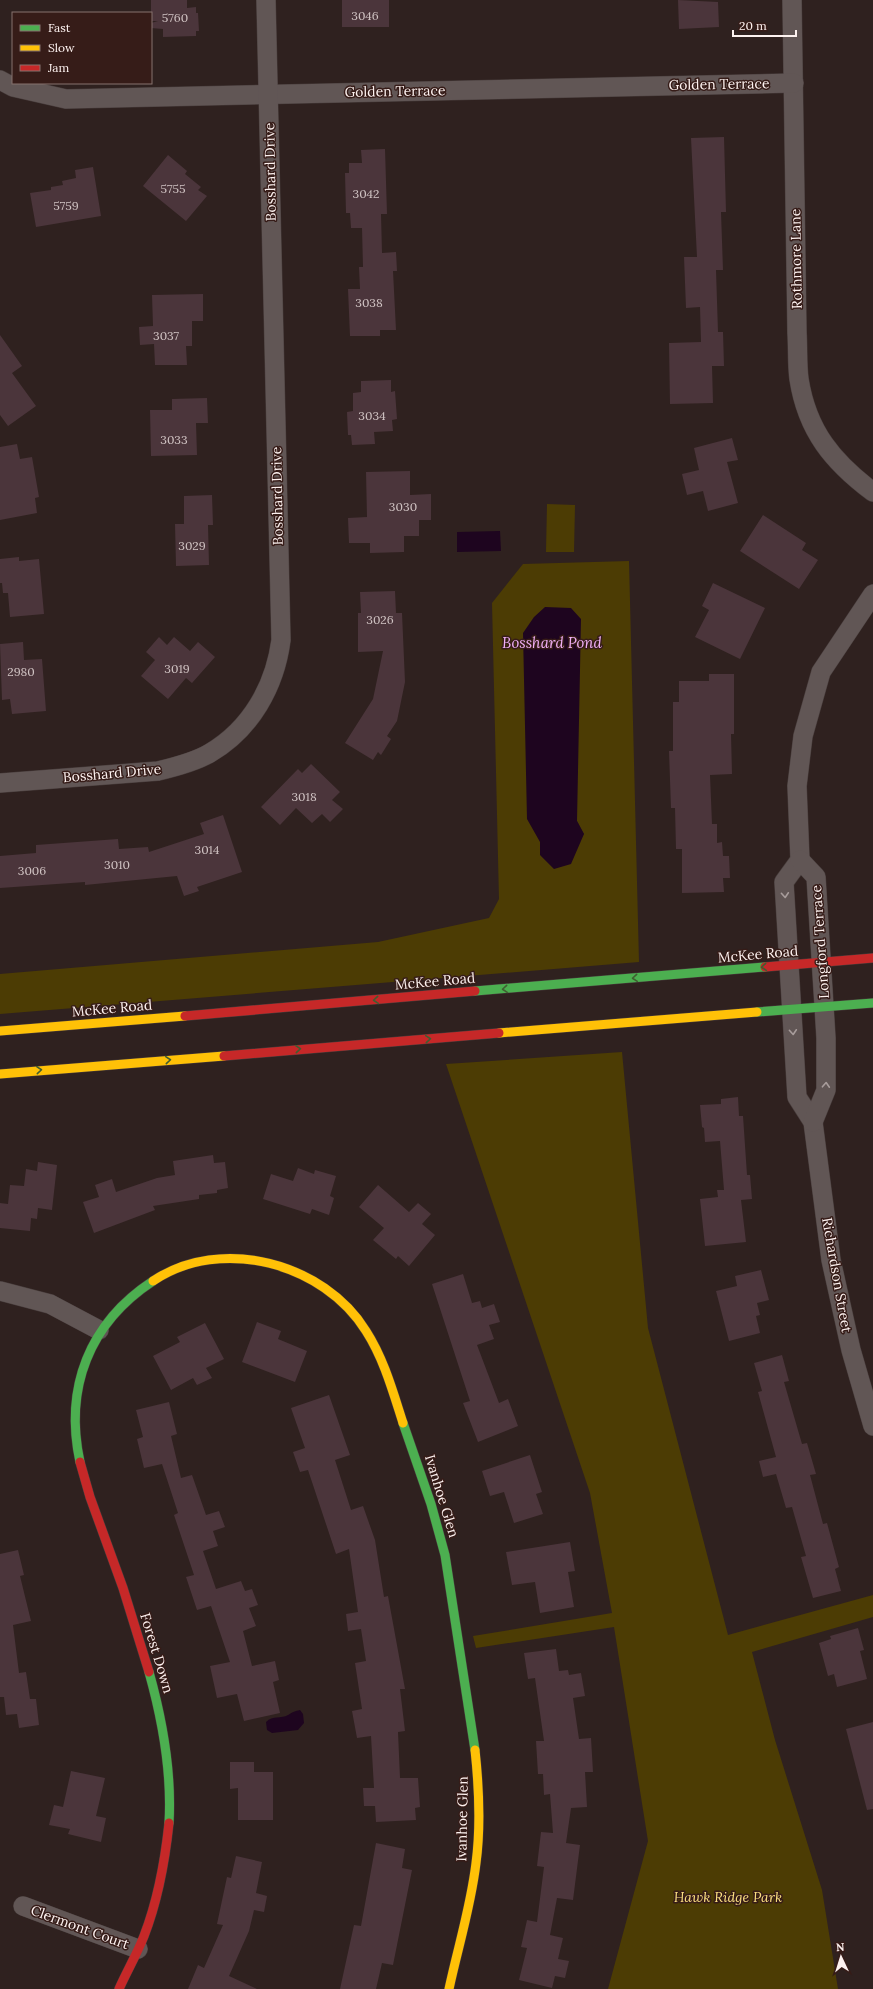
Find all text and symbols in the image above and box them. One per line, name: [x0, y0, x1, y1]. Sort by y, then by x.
house number: 3046: [351, 8, 379, 23]
house number: 5760: [162, 10, 188, 25]
legend: [12, 12, 152, 84]
scale bar: [733, 12, 796, 38]
text: 20 m: [739, 18, 767, 33]
text: Fast: [48, 20, 71, 35]
text: Slow: [48, 40, 75, 55]
text: Jam: [47, 60, 69, 75]
street label: Golden Terrace: [668, 74, 770, 94]
street label: Golden Terrace: [344, 81, 446, 101]
street label: Bosshard Drive: [260, 122, 280, 221]
house number: 5755: [160, 181, 186, 196]
house number: 3042: [352, 186, 380, 201]
house number: 5759: [53, 198, 79, 213]
street label: Rothmore Lane: [786, 208, 806, 309]
house number: 3038: [355, 295, 383, 310]
house number: 3037: [153, 328, 179, 343]
house number: 3034: [358, 408, 386, 423]
house number: 3033: [160, 432, 188, 447]
street label: Bosshard Drive: [267, 446, 287, 545]
house number: 3030: [389, 499, 417, 514]
house number: 3029: [178, 538, 206, 553]
house number: 3026: [366, 612, 394, 627]
water label: Bosshard Pond: [502, 633, 603, 652]
house number: 3019: [164, 661, 190, 676]
house number: 2980: [7, 664, 35, 679]
street label: Bosshard Drive: [62, 760, 162, 786]
house number: 3018: [291, 789, 317, 804]
house number: 3014: [194, 842, 220, 857]
house number: 3010: [104, 857, 130, 872]
house number: 3006: [18, 863, 46, 878]
street label: Longford Terrace: [807, 884, 833, 999]
one-way arrow: [781, 892, 789, 898]
street label: McKee Road: [717, 942, 799, 966]
one-way arrow: [761, 963, 767, 972]
street label: McKee Road: [394, 969, 476, 993]
one-way arrow: [632, 973, 638, 982]
one-way arrow: [502, 984, 508, 993]
one-way arrow: [373, 995, 379, 1004]
street label: McKee Road: [71, 996, 153, 1020]
one-way arrow: [789, 1029, 797, 1035]
one-way arrow: [425, 1034, 431, 1043]
one-way arrow: [295, 1045, 301, 1054]
one-way arrow: [165, 1055, 171, 1064]
one-way arrow: [36, 1066, 42, 1075]
one-way arrow: [821, 1082, 830, 1088]
street label: Richardson Street: [818, 1216, 856, 1335]
street label: Ivanhoe Glen: [421, 1452, 463, 1540]
street label: Forest Down: [136, 1611, 178, 1696]
street label: Ivanhoe Glen: [452, 1776, 472, 1862]
park label: Hawk Ridge Park: [674, 1888, 782, 1906]
street label: Clermont Court: [28, 1901, 132, 1953]
north arrow: [821, 1937, 861, 1977]
text: N: [836, 1940, 846, 1954]

